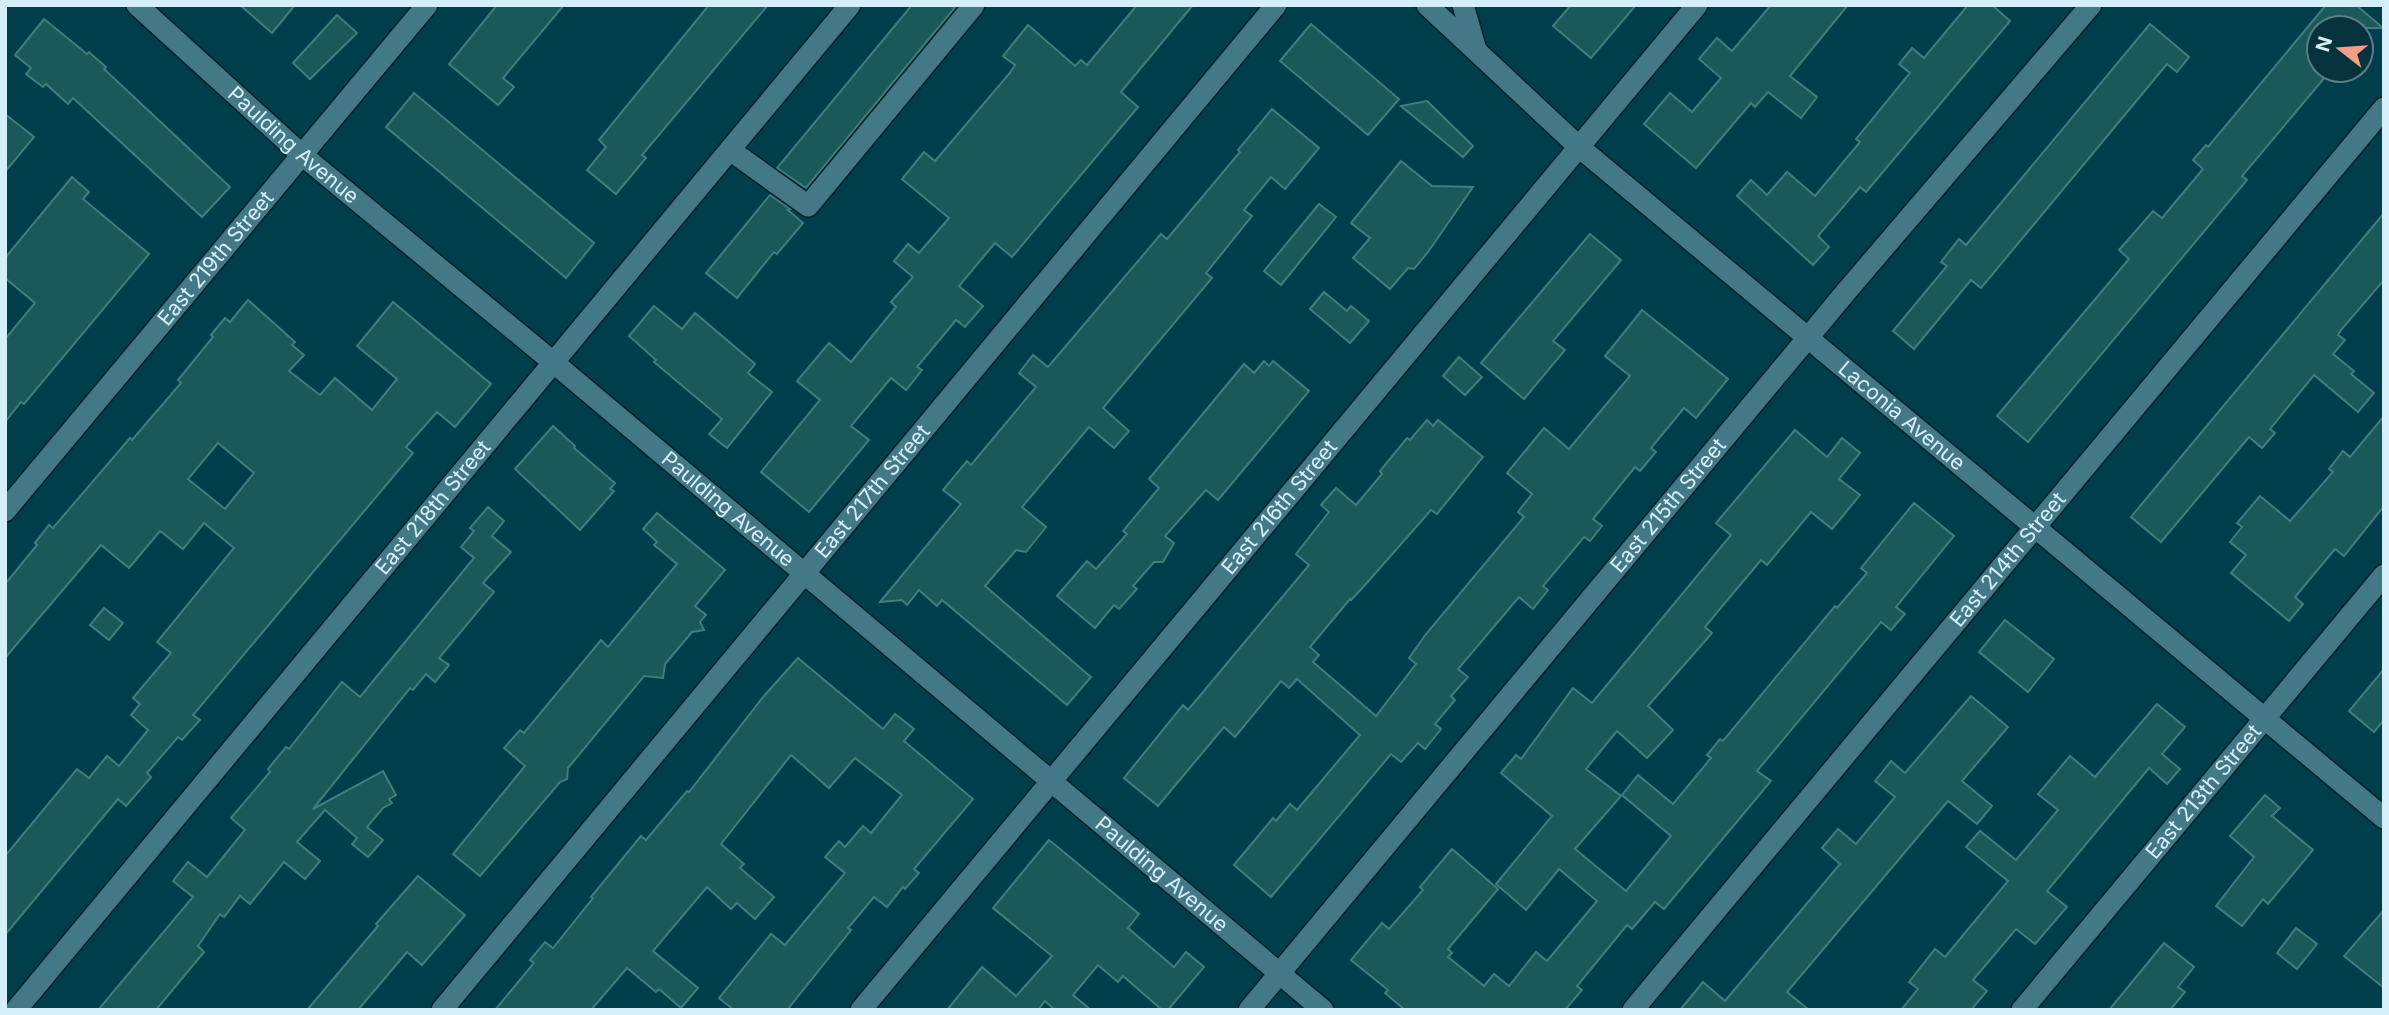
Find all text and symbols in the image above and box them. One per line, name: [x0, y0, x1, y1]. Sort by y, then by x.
north arrow: [2305, 14, 2375, 84]
text: N: [2311, 34, 2337, 54]
street label: Paulding Avenue: [223, 81, 364, 209]
street label: East 219th Street: [152, 186, 279, 330]
street label: Laconia Avenue: [1834, 356, 1970, 475]
street label: East 217th Street: [809, 419, 935, 563]
street label: East 215th Street: [1605, 433, 1731, 577]
street label: East 218th Street: [370, 435, 496, 579]
street label: East 216th Street: [1216, 435, 1342, 579]
street label: Paulding Avenue: [657, 446, 800, 572]
street label: East 214th Street: [1944, 487, 2071, 632]
street label: East 213th Street: [2140, 719, 2266, 864]
street label: Paulding Avenue: [1091, 811, 1234, 937]

